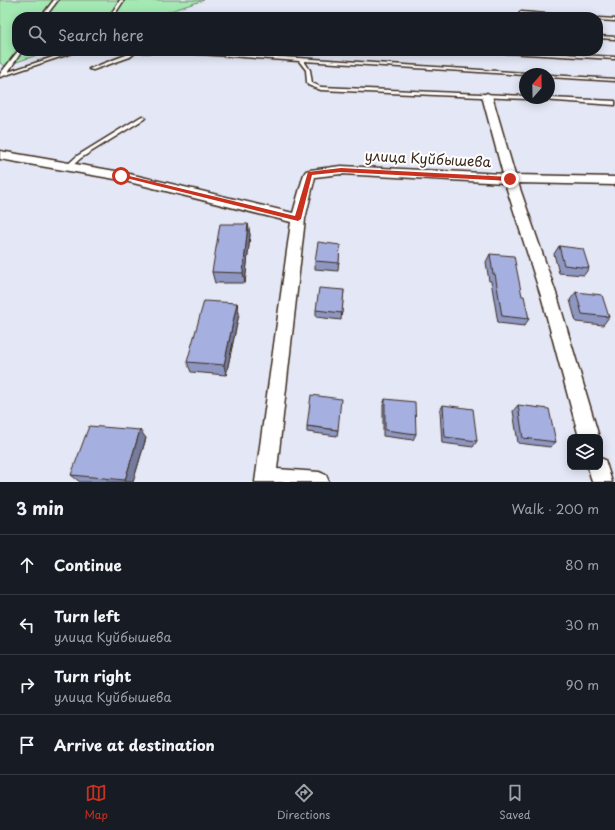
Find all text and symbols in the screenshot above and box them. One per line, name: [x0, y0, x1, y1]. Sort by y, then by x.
search box: [12, 12, 603, 56]
icon: search: [26, 23, 48, 45]
text: Search here: [58, 23, 144, 46]
north arrow: [519, 68, 555, 104]
street label: улица Куйбышева: [364, 145, 492, 172]
route start: [112, 167, 130, 185]
route end: [501, 170, 519, 188]
map controls: [567, 434, 603, 470]
button: layers: [567, 434, 603, 470]
text: 3 min: [16, 495, 64, 521]
text: Walk · 200 m: [511, 499, 599, 518]
text: Continue: [54, 553, 122, 576]
icon: ahead: [16, 554, 38, 576]
text: 80 m: [565, 555, 599, 574]
text: Turn left: [54, 604, 120, 627]
icon: left: [16, 614, 38, 636]
text: 30 m: [565, 615, 599, 634]
text: улица Куйбышева: [54, 627, 172, 646]
text: Turn right: [54, 664, 131, 687]
icon: right: [16, 674, 38, 696]
text: 90 m: [566, 675, 599, 694]
text: улица Куйбышева: [54, 687, 172, 706]
text: Arrive at destination: [54, 733, 215, 756]
icon: arrive: [16, 734, 38, 756]
tab: Map: [84, 782, 108, 823]
tab: Directions: [277, 782, 330, 823]
tab: Saved: [499, 782, 531, 823]

